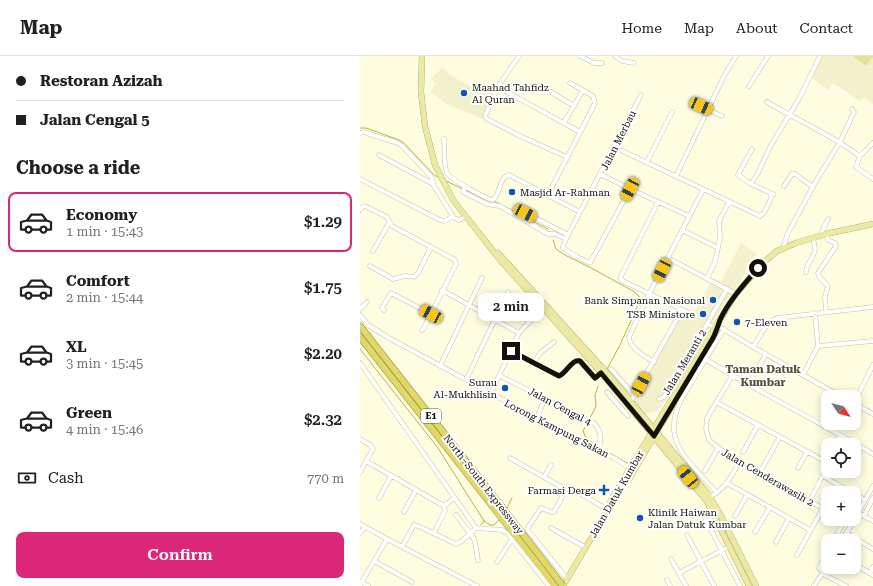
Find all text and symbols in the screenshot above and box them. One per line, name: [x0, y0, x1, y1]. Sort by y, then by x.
text: Map: [20, 16, 62, 39]
text: Home: [621, 20, 662, 36]
text: Map: [684, 20, 714, 36]
text: About: [736, 20, 778, 36]
text: Contact: [800, 20, 853, 36]
text: Restoran Azizah: [40, 72, 163, 90]
place label: Maahad Tahfidz Al Quran: [472, 82, 549, 105]
marker: Maahad Tahfidz Al Quran: [459, 88, 469, 98]
car: [688, 96, 714, 116]
street label: Jalan Merbau: [599, 108, 639, 172]
text: Jalan Cengal 5: [40, 111, 150, 129]
text: Choose a ride: [16, 157, 140, 178]
car: [619, 176, 641, 202]
marker: Masjid Ar-Rahman: [507, 187, 517, 197]
place label: Masjid Ar-Rahman: [520, 187, 611, 198]
car: [512, 202, 538, 224]
icon: car: [18, 204, 54, 240]
text: Economy: [66, 206, 137, 224]
text: $1.29: [304, 213, 342, 231]
text: 1 min · 15:43: [66, 224, 143, 239]
car: [651, 257, 673, 283]
route start: [749, 259, 767, 277]
icon: car: [18, 270, 54, 306]
text: Comfort: [66, 272, 130, 290]
text: $1.75: [304, 279, 342, 297]
text: 2 min · 15:44: [66, 290, 143, 305]
callout: 2 min: [478, 293, 544, 321]
place label: Bank Simpanan Nasional: [584, 295, 705, 306]
marker: Bank Simpanan Nasional: [708, 295, 718, 305]
text: 2 min: [493, 299, 529, 314]
car: [418, 303, 444, 325]
place label: TSB Ministore: [626, 309, 695, 320]
marker: TSB Ministore: [698, 309, 708, 319]
marker: 7-Eleven: [732, 317, 742, 327]
place label: 7-Eleven: [745, 317, 788, 328]
street label: Jalan Meranti 2: [661, 327, 708, 397]
icon: car: [18, 336, 54, 372]
text: XL: [66, 338, 87, 356]
route end: [502, 342, 520, 360]
text: $2.20: [304, 345, 342, 363]
text: 3 min · 15:45: [66, 356, 143, 371]
district label: Taman Datuk Kumbar: [725, 363, 801, 389]
car: [630, 371, 652, 397]
place label: Surau Al-Mukhlisin: [434, 377, 498, 400]
marker: Surau Al-Mukhlisin: [500, 383, 510, 393]
street label: Jalan Cengal 4: [526, 385, 593, 428]
north arrow: [821, 390, 861, 430]
map controls: [821, 390, 861, 574]
street label: Lorong Kampung Sakan: [503, 397, 611, 460]
icon: car: [18, 402, 54, 438]
text: Green: [66, 404, 112, 422]
road number: E1: [421, 409, 441, 423]
text: $2.32: [304, 411, 342, 429]
text: 4 min · 15:46: [66, 422, 143, 437]
street label: North–South Expressway: [441, 433, 526, 536]
button: locate: [821, 438, 861, 478]
street label: Jalan Cenderawasih 2: [720, 447, 816, 509]
street label: Jalan Datuk Kumbar: [587, 449, 646, 540]
car: [676, 464, 700, 490]
icon: cash: [16, 467, 38, 489]
text: Cash: [48, 469, 84, 487]
text: 770 m: [307, 471, 344, 486]
place label: Farmasi Derga: [528, 485, 597, 496]
marker: Farmasi Derga: [599, 485, 609, 495]
button: +: [821, 486, 861, 526]
place label: Klinik Haiwan Jalan Datuk Kumbar: [648, 507, 746, 530]
marker: Klinik Haiwan Jalan Datuk Kumbar: [635, 513, 645, 523]
button: Confirm: [16, 532, 344, 578]
button: −: [821, 534, 861, 574]

